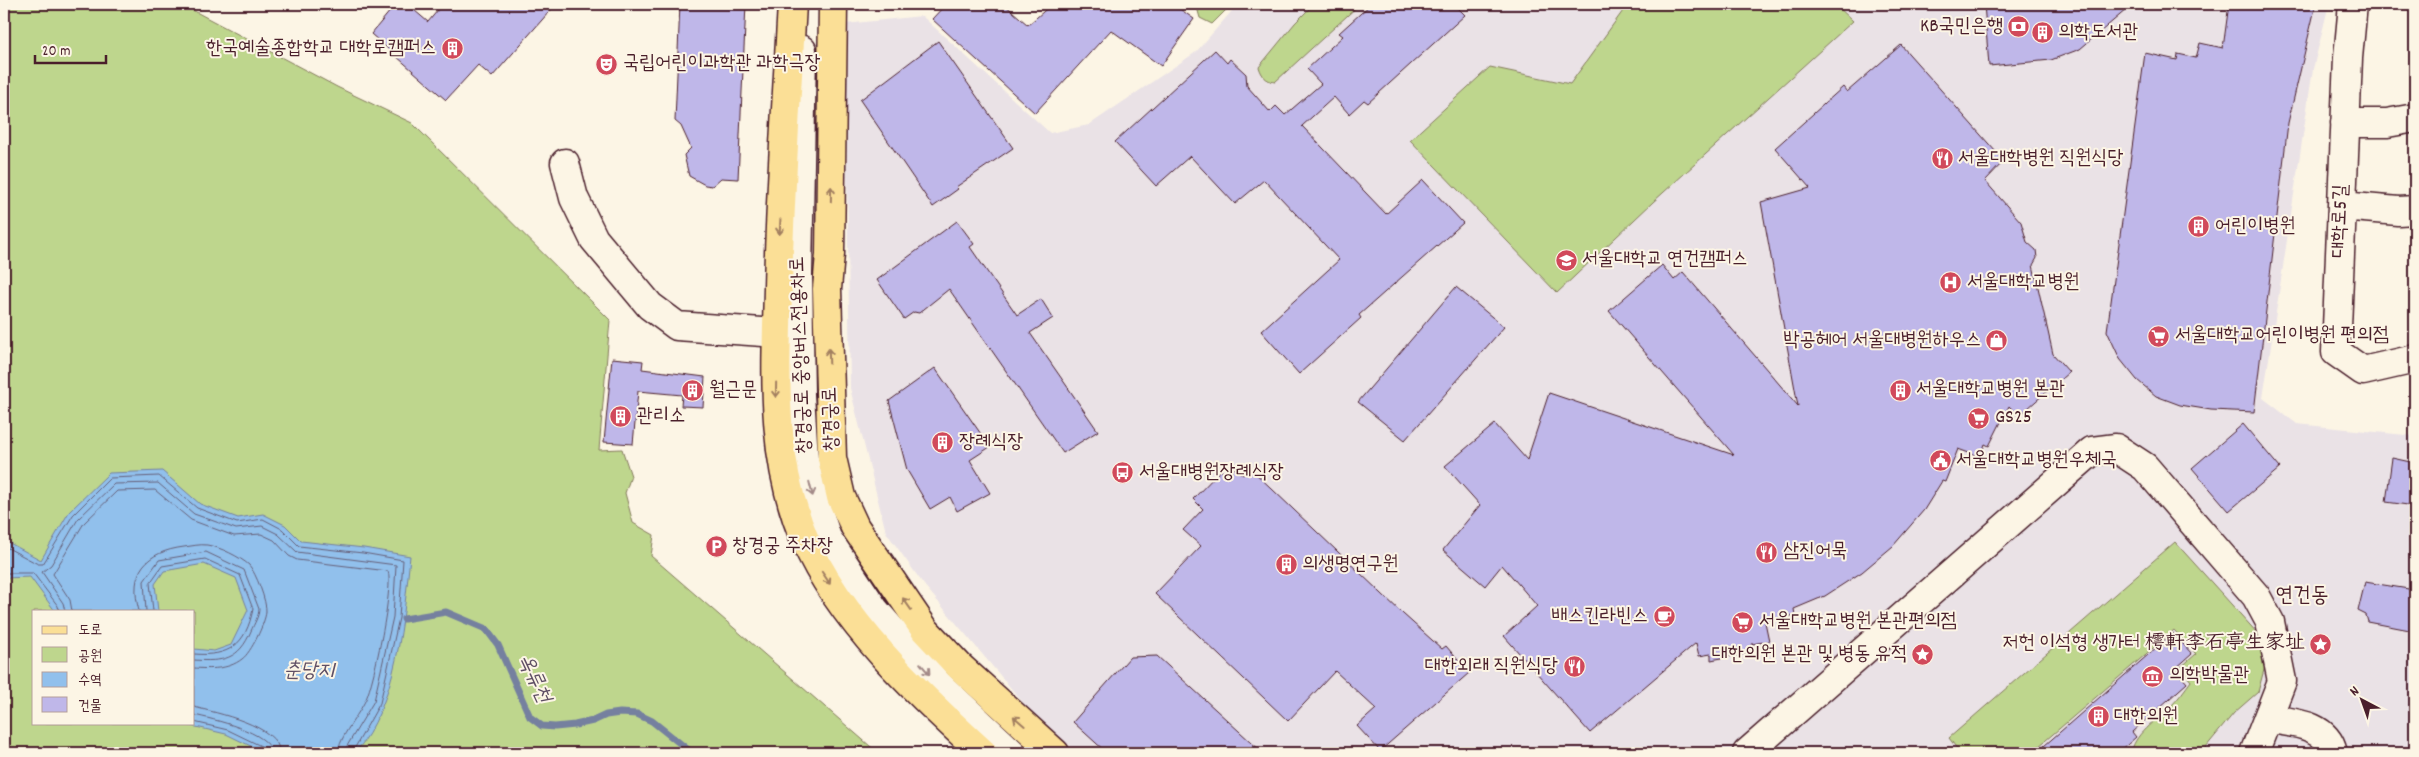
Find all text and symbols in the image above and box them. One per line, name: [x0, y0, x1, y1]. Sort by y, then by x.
place label: KB국민은행: [1920, 13, 2003, 41]
bank icon: KB국민은행: [2007, 15, 2031, 39]
place label: 의학도서관: [2058, 19, 2138, 47]
building icon: 의학도서관: [2030, 21, 2054, 45]
scale bar: [35, 32, 106, 64]
place label: 한국예술종합학교 대학로캠퍼스: [206, 35, 436, 63]
building icon: 한국예술종합학교 대학로캠퍼스: [440, 37, 464, 61]
text: 20 m: [42, 41, 70, 63]
place label: 국립어린이과학관 과학극장: [623, 50, 821, 78]
theatre icon: 국립어린이과학관 과학극장: [595, 52, 619, 76]
place label: 서울대학병원 직원식당: [1958, 145, 2124, 173]
restaurant icon: 서울대학병원 직원식당: [1930, 147, 1954, 171]
street label: 대학로5길: [2326, 184, 2356, 258]
one-way arrow: [826, 186, 836, 202]
place label: 어린이병원: [2215, 213, 2295, 241]
building icon: 어린이병원: [2187, 215, 2211, 239]
one-way arrow: [776, 219, 785, 235]
place label: 서울대학교 연건캠퍼스: [1582, 246, 1748, 274]
school or university icon: 서울대학교 연건캠퍼스: [1554, 248, 1578, 272]
street label: 창경궁로 중앙버스전용차로: [785, 256, 819, 454]
place label: 서울대학교병원: [1967, 269, 2080, 297]
hospital icon: 서울대학교병원: [1939, 271, 1963, 295]
place label: 서울대학교어린이병원 편의점: [2175, 322, 2389, 350]
supermarket icon: 서울대학교어린이병원 편의점: [2147, 324, 2171, 348]
place label: 박공헤어 서울대병원하우스: [1783, 327, 1981, 355]
shop icon: 박공헤어 서울대병원하우스: [1985, 329, 2009, 353]
one-way arrow: [825, 349, 834, 365]
place label: 서울대학교병원 본관: [1916, 376, 2065, 404]
place label: 월근문: [709, 377, 757, 405]
building icon: 서울대학교병원 본관: [1888, 378, 1912, 402]
building icon: 월근문: [681, 379, 705, 403]
one-way arrow: [771, 381, 780, 397]
street label: 창경궁로: [817, 386, 847, 452]
place label: 관리소: [637, 403, 685, 431]
place label: GS25: [1995, 404, 2032, 432]
building icon: 관리소: [609, 405, 633, 429]
supermarket icon: GS25: [1967, 406, 1991, 430]
place label: 장례식장: [959, 429, 1023, 457]
building icon: 장례식장: [931, 431, 955, 455]
place label: 서울대학교병원우체국: [1956, 447, 2117, 475]
public building icon: 서울대학교병원우체국: [1928, 449, 1952, 473]
place label: 서울대병원장례식장: [1139, 459, 1284, 487]
bus stop icon: 서울대병원장례식장: [1111, 461, 1135, 485]
one-way arrow: [807, 481, 816, 497]
place label: 창경궁 주차장: [732, 533, 833, 561]
parking icon: 창경궁 주차장: [704, 535, 728, 559]
place label: 삼진어묵: [1783, 538, 1847, 566]
restaurant icon: 삼진어묵: [1755, 540, 1779, 564]
place label: 의생명연구원: [1302, 551, 1399, 579]
building icon: 의생명연구원: [1274, 553, 1298, 577]
one-way arrow: [821, 571, 831, 585]
district label: 연건동: [2275, 581, 2329, 612]
one-way arrow: [902, 597, 912, 611]
place label: 배스킨라빈스: [1551, 603, 1648, 631]
cafe icon: 배스킨라빈스: [1652, 605, 1676, 629]
place label: 서울대학교병원 본관편의점: [1759, 608, 1957, 636]
legend: [32, 610, 195, 724]
supermarket icon: 서울대학교병원 본관편의점: [1731, 610, 1755, 634]
text: 도로: [78, 620, 102, 642]
place label: 저헌 이석형 생가터 樗軒李石亭生家址: [2003, 630, 2305, 658]
place icon: 저헌 이석형 생가터 樗軒李石亭生家址: [2309, 632, 2333, 656]
place label: 대한의원 본관 및 병동 유적: [1712, 641, 1907, 669]
place icon: 대한의원 본관 및 병동 유적: [1911, 643, 1935, 667]
text: 공원: [78, 646, 102, 668]
water label: 옥류천: [509, 650, 558, 710]
place label: 대한외래 직원식당: [1425, 653, 1558, 681]
restaurant icon: 대한외래 직원식당: [1562, 655, 1586, 679]
water label: 춘당지: [284, 657, 336, 687]
one-way arrow: [919, 662, 931, 675]
place label: 의학박물관: [2169, 662, 2249, 690]
museum icon: 의학박물관: [2141, 664, 2165, 688]
text: 수역: [78, 670, 102, 692]
north arrow: [2336, 674, 2386, 724]
text: N: [2346, 682, 2364, 702]
text: 건물: [78, 696, 102, 718]
place label: 대한의원: [2114, 703, 2178, 731]
building icon: 대한의원: [2086, 705, 2110, 729]
one-way arrow: [1012, 715, 1025, 727]

